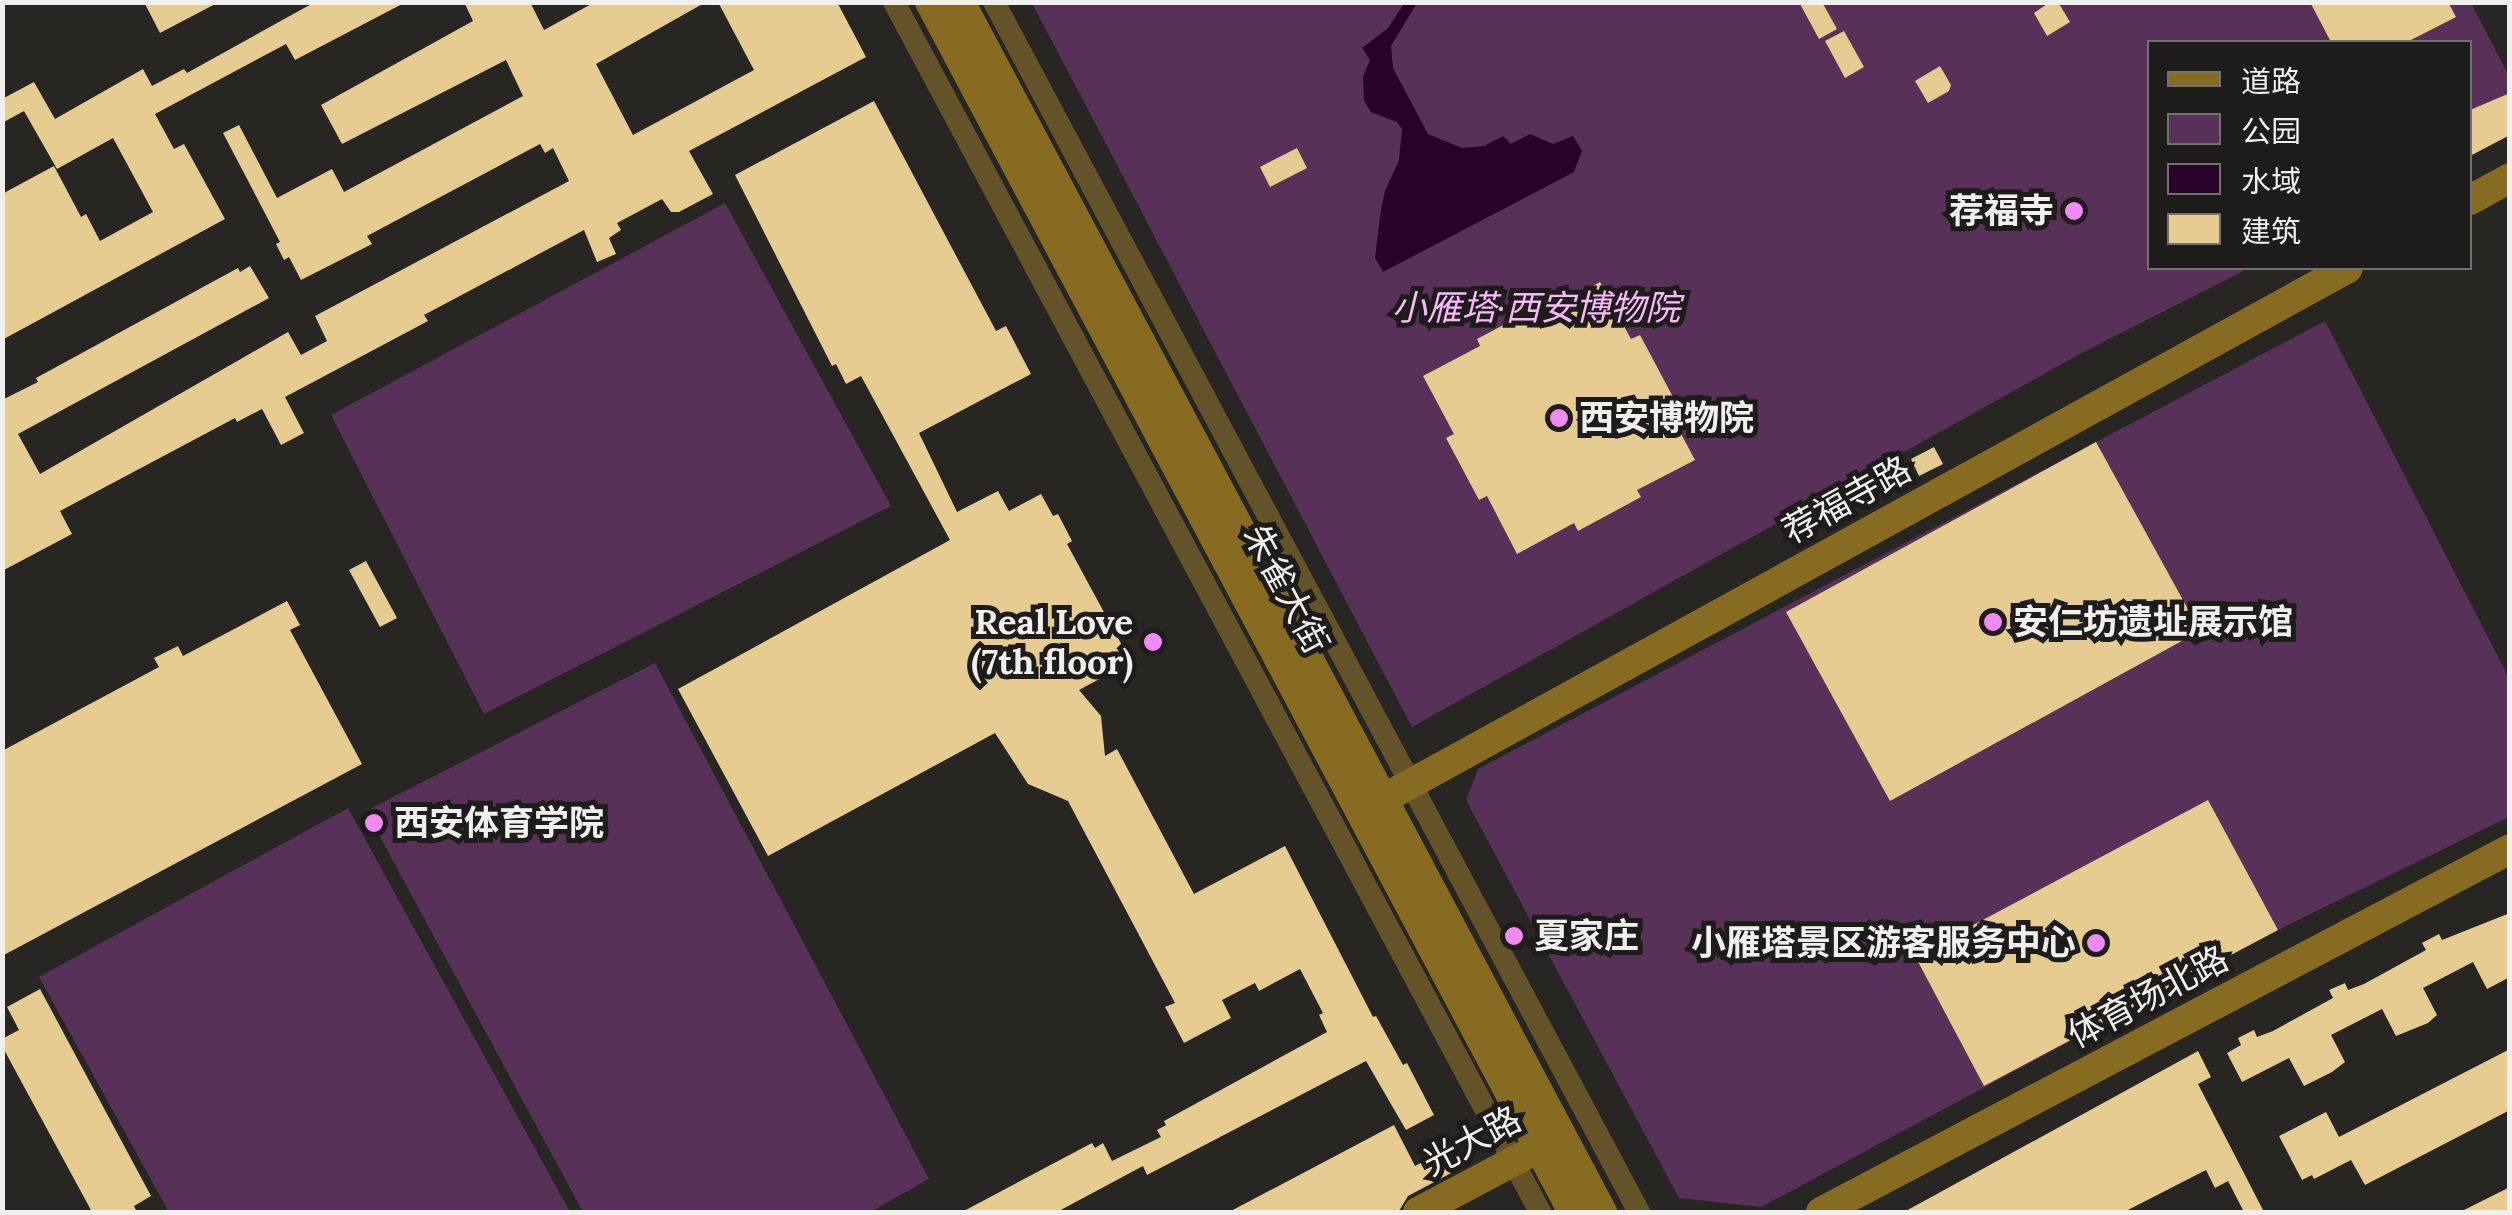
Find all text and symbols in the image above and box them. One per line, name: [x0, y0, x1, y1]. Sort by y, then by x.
legend: [2147, 40, 2472, 270]
text: 道路: [2241, 62, 2301, 100]
text: 公园: [2241, 112, 2301, 150]
text: 水域: [2241, 162, 2301, 200]
place label: 荐福寺: [1949, 190, 2054, 232]
marker: 荐福寺: [2063, 200, 2085, 222]
text: 建筑: [2241, 212, 2301, 250]
park label: 小雁塔·西安博物院: [1392, 287, 1680, 329]
place label: 西安博物院: [1579, 397, 1754, 439]
marker: 西安博物院: [1548, 407, 1570, 429]
street label: 荐福寺路: [1776, 448, 1918, 552]
street label: 朱雀大街: [1235, 517, 1337, 661]
place label: Real Love (7th floor): [971, 601, 1133, 683]
place label: 安仁坊遗址展示馆: [2013, 601, 2293, 643]
marker: 安仁坊遗址展示馆: [1982, 611, 2004, 633]
marker: Real Love (7th floor): [1142, 631, 1164, 653]
place label: 西安体育学院: [394, 802, 604, 844]
marker: 西安体育学院: [363, 812, 385, 834]
place label: 夏家庄: [1534, 915, 1639, 957]
place label: 小雁塔景区游客服务中心: [1691, 922, 2076, 964]
marker: 夏家庄: [1503, 925, 1525, 947]
marker: 小雁塔景区游客服务中心: [2085, 932, 2107, 954]
street label: 体育场北路: [2061, 937, 2235, 1057]
street label: 光大路: [1416, 1098, 1528, 1184]

